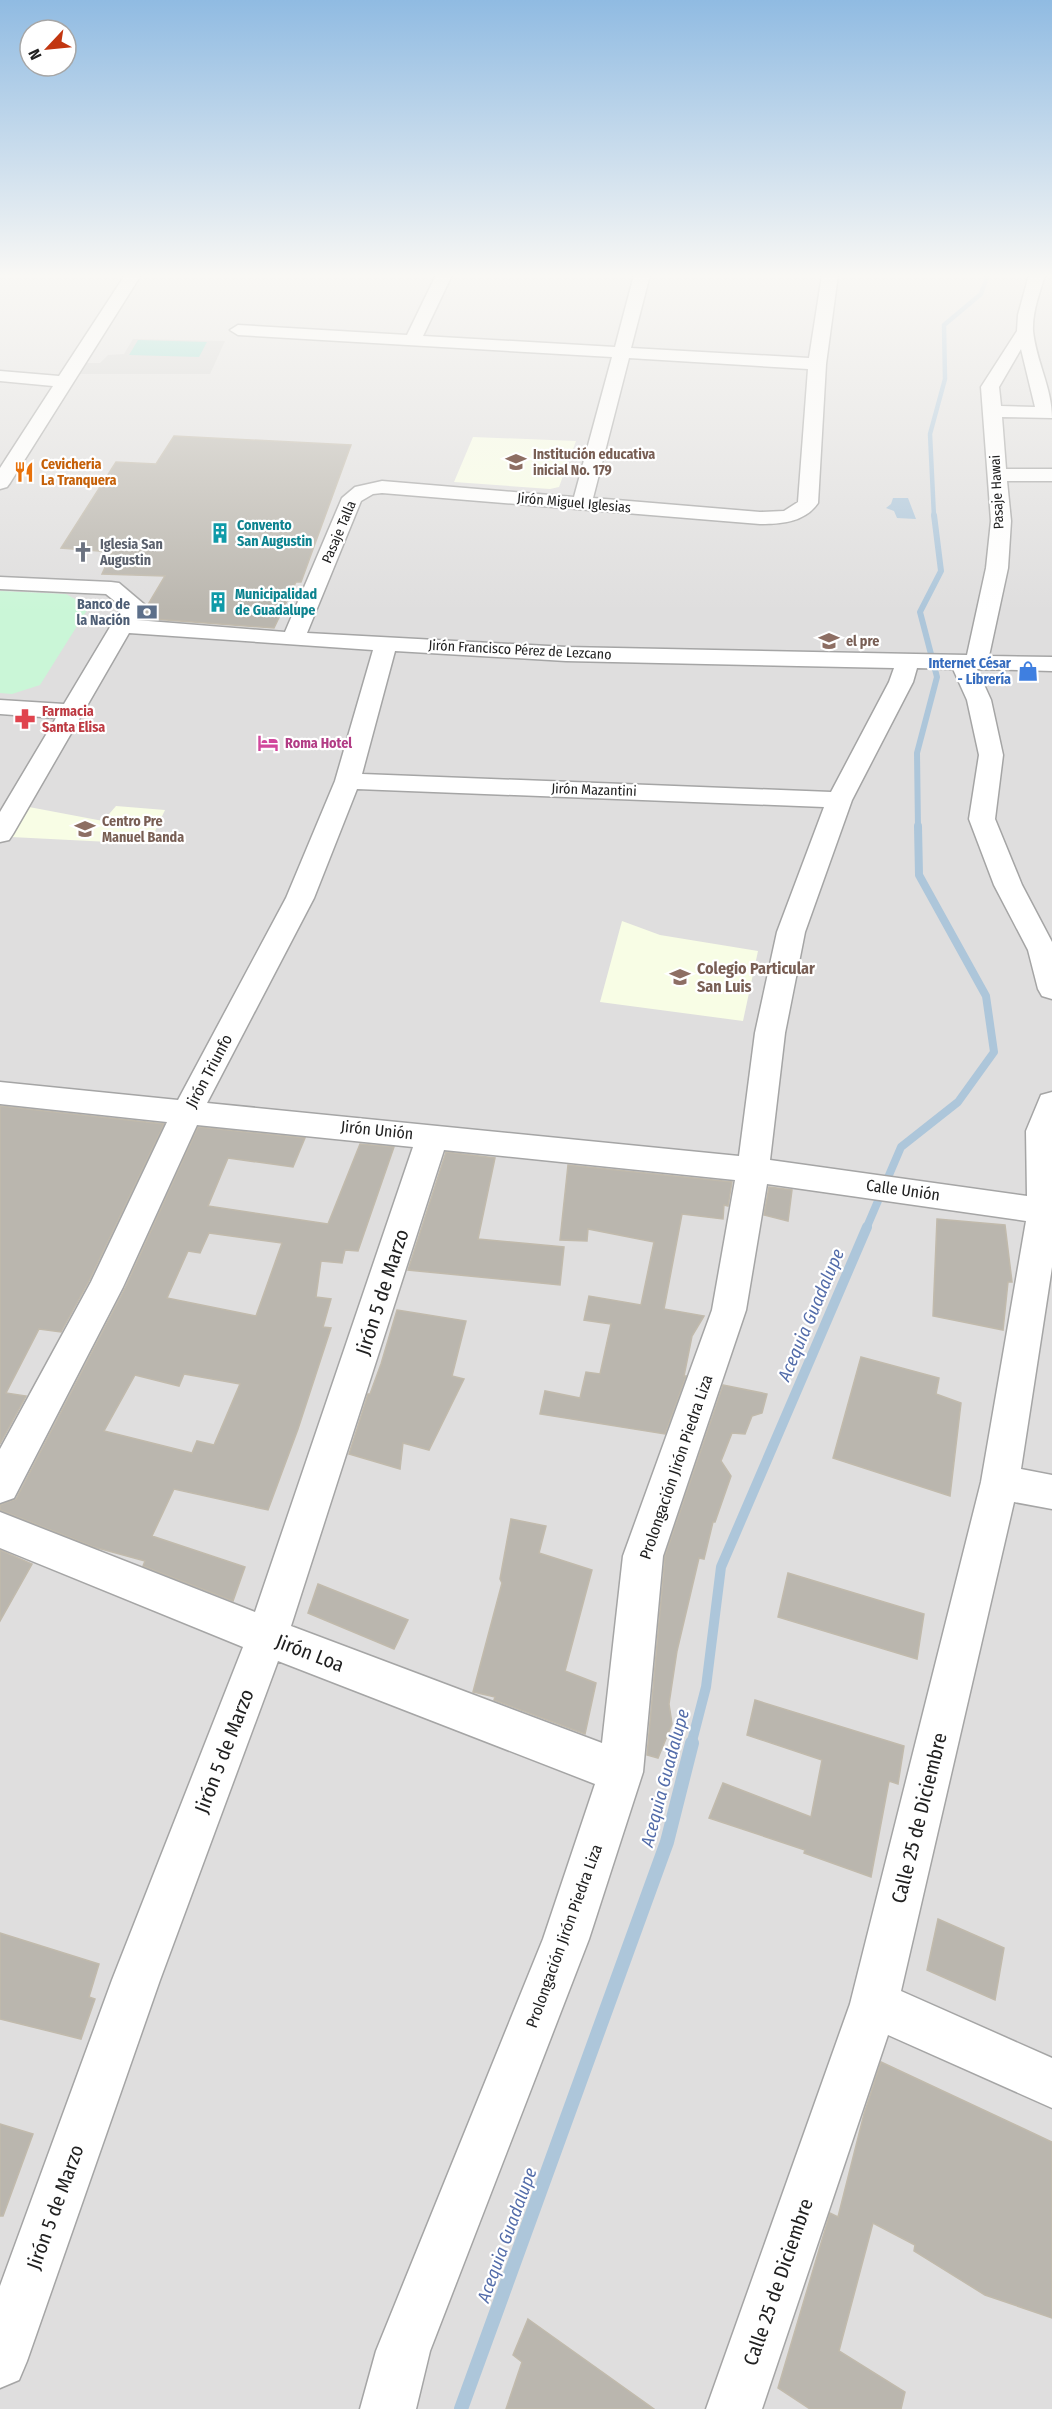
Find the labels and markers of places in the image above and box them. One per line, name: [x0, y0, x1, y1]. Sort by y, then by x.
place label: Institución educativa inicial No. 179: [533, 446, 655, 479]
school or university icon: Institución educativa inicial No. 179: [504, 450, 528, 474]
place label: Cevicheria La Tranquera: [41, 456, 116, 489]
restaurant icon: Cevicheria La Tranquera: [12, 460, 36, 484]
place label: Convento San Augustin: [237, 517, 312, 550]
building icon: Convento San Augustin: [208, 521, 232, 545]
place label: Iglesia San Augustin: [99, 536, 163, 569]
church icon: Iglesia San Augustin: [71, 540, 95, 564]
place label: Municipalidad de Guadalupe: [235, 586, 317, 619]
building icon: Municipalidad de Guadalupe: [206, 590, 230, 614]
place label: Banco de la Nación: [76, 596, 130, 629]
bank icon: Banco de la Nación: [135, 600, 159, 624]
school or university icon: el pre: [817, 629, 841, 653]
place label: el pre: [846, 633, 879, 650]
place label: Internet César - Librería: [928, 655, 1012, 688]
shop icon: Internet César - Librería: [1016, 659, 1040, 683]
place label: Farmacia Santa Elisa: [42, 703, 105, 736]
pharmacy icon: Farmacia Santa Elisa: [13, 707, 37, 731]
hotel icon: Roma Hotel: [256, 731, 280, 755]
place label: Roma Hotel: [285, 735, 352, 752]
place label: Centro Pre Manuel Banda: [102, 813, 184, 846]
school or university icon: Centro Pre Manuel Banda: [73, 817, 97, 841]
place label: Colegio Particular San Luis: [697, 959, 815, 996]
school or university icon: Colegio Particular San Luis: [668, 965, 692, 989]

